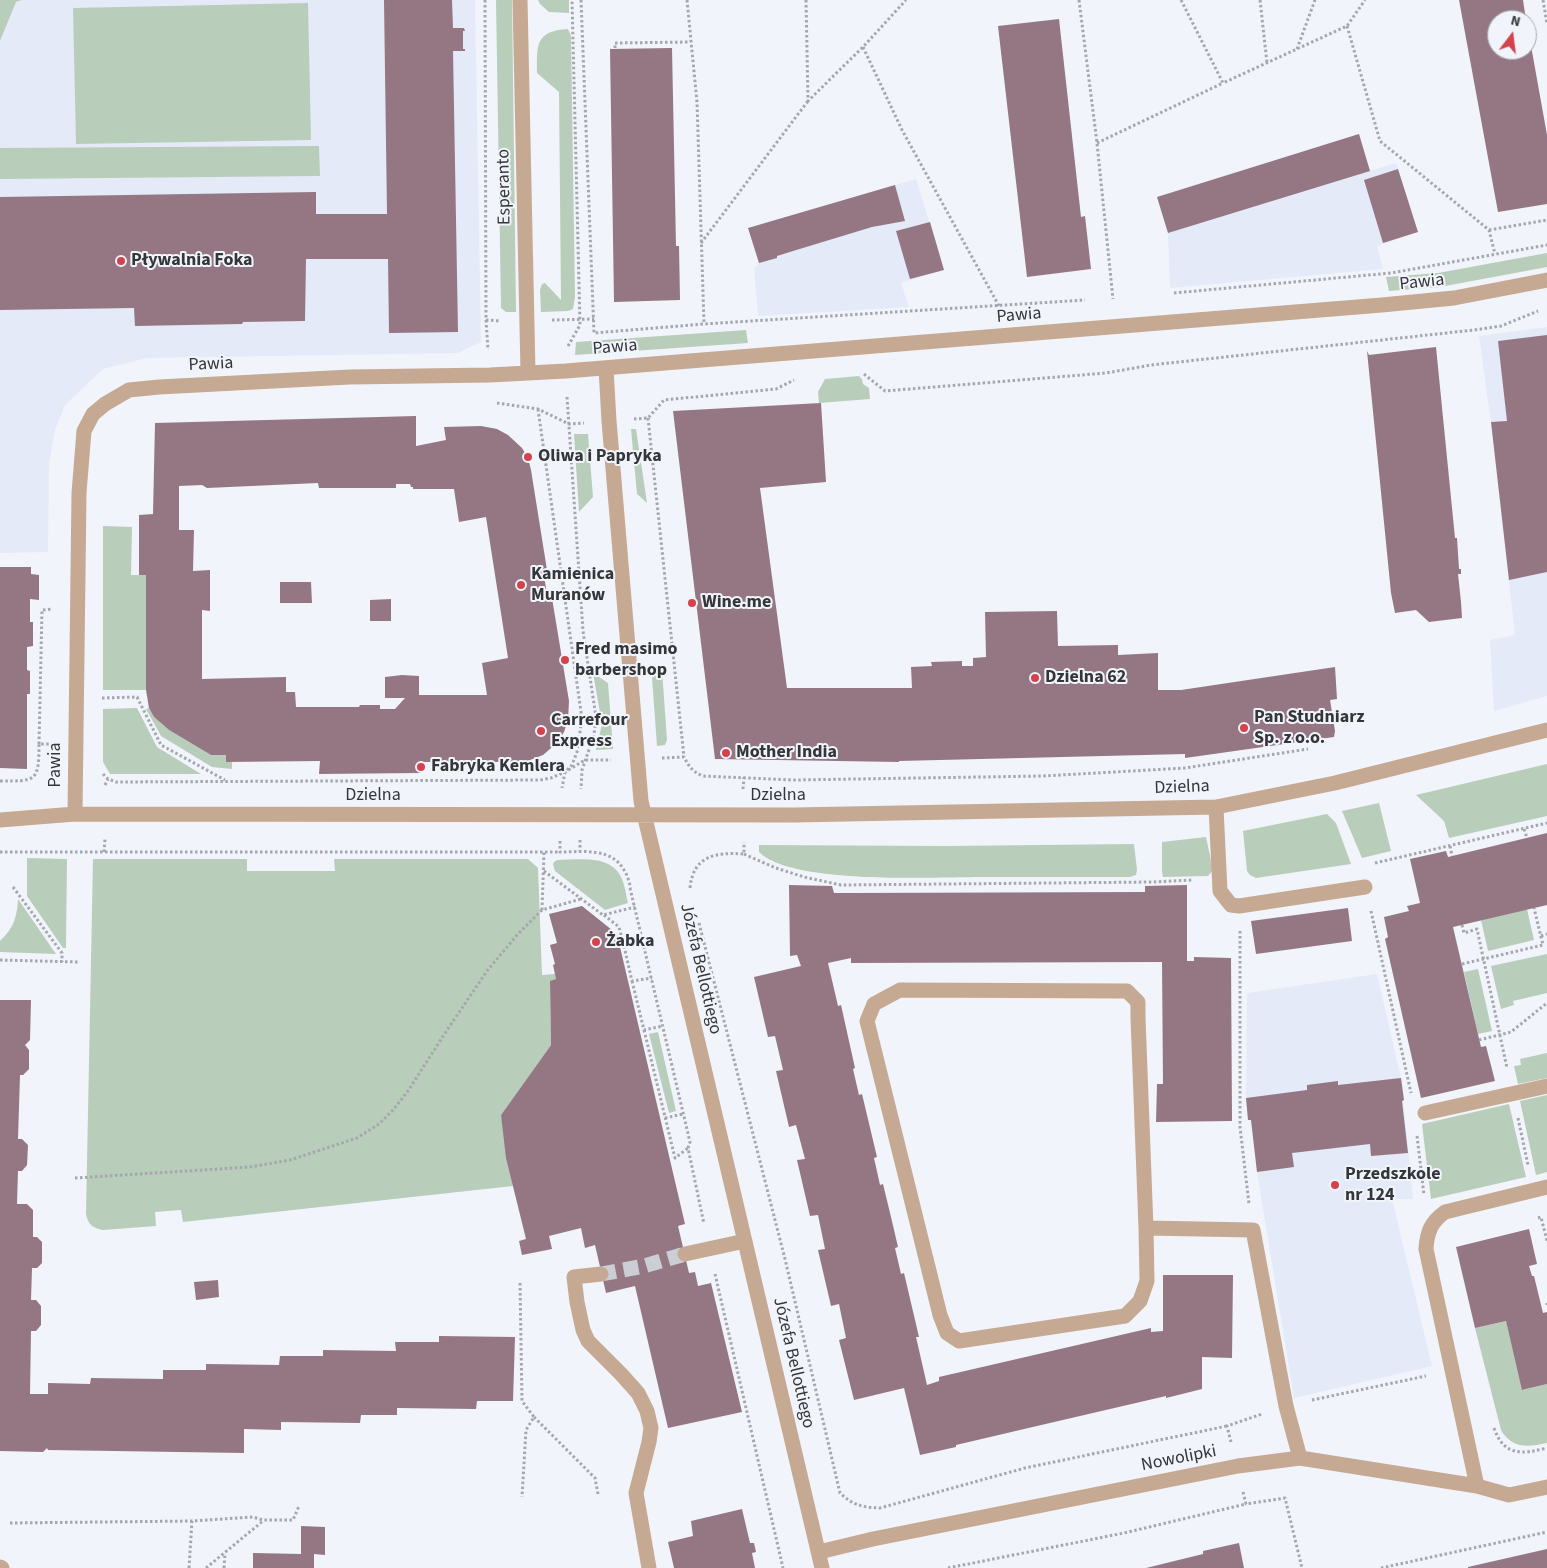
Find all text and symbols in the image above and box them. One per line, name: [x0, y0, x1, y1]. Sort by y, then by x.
north arrow: [1487, 10, 1537, 60]
text: N: [1509, 11, 1523, 32]
street label: Esperanto: [494, 149, 516, 225]
place label: Pływalnia Foka: [131, 250, 253, 272]
marker: Pływalnia Foka: [115, 255, 127, 267]
street label: Pawia: [1399, 270, 1445, 296]
street label: Pawia: [996, 303, 1042, 329]
street label: Pawia: [592, 335, 638, 361]
street label: Pawia: [188, 353, 234, 377]
place label: Oliwa i Papryka: [538, 446, 662, 468]
marker: Oliwa i Papryka: [522, 451, 534, 463]
place label: Kamienica Muranów: [531, 564, 614, 606]
marker: Kamienica Muranów: [515, 579, 527, 591]
place label: Wine.me: [702, 592, 771, 614]
marker: Wine.me: [686, 597, 698, 609]
place label: Fred masimo barbershop: [575, 639, 678, 682]
marker: Fred masimo barbershop: [559, 654, 571, 666]
place label: Dzielna 62: [1045, 667, 1126, 689]
marker: Dzielna 62: [1029, 672, 1041, 684]
place label: Pan Studniarz Sp. z o.o.: [1254, 707, 1364, 750]
place label: Carrefour Express: [551, 710, 628, 752]
marker: Pan Studniarz Sp. z o.o.: [1238, 722, 1250, 734]
marker: Carrefour Express: [535, 725, 547, 737]
place label: Mother India: [736, 742, 837, 764]
street label: Pawia: [45, 743, 67, 787]
marker: Mother India: [720, 747, 732, 759]
place label: Fabryka Kemlera: [431, 756, 565, 778]
marker: Fabryka Kemlera: [415, 761, 427, 773]
street label: Dzielna: [1154, 776, 1210, 800]
street label: Dzielna: [345, 785, 401, 807]
street label: Dzielna: [750, 785, 806, 807]
street label: Józefa Bellottiego: [674, 901, 726, 1037]
place label: Żabka: [606, 931, 654, 953]
marker: Żabka: [590, 936, 602, 948]
place label: Przedszkole nr 124: [1345, 1164, 1441, 1206]
marker: Przedszkole nr 124: [1329, 1179, 1341, 1191]
street label: Józefa Bellottiego: [767, 1295, 819, 1431]
street label: Nowolipki: [1139, 1441, 1219, 1477]

